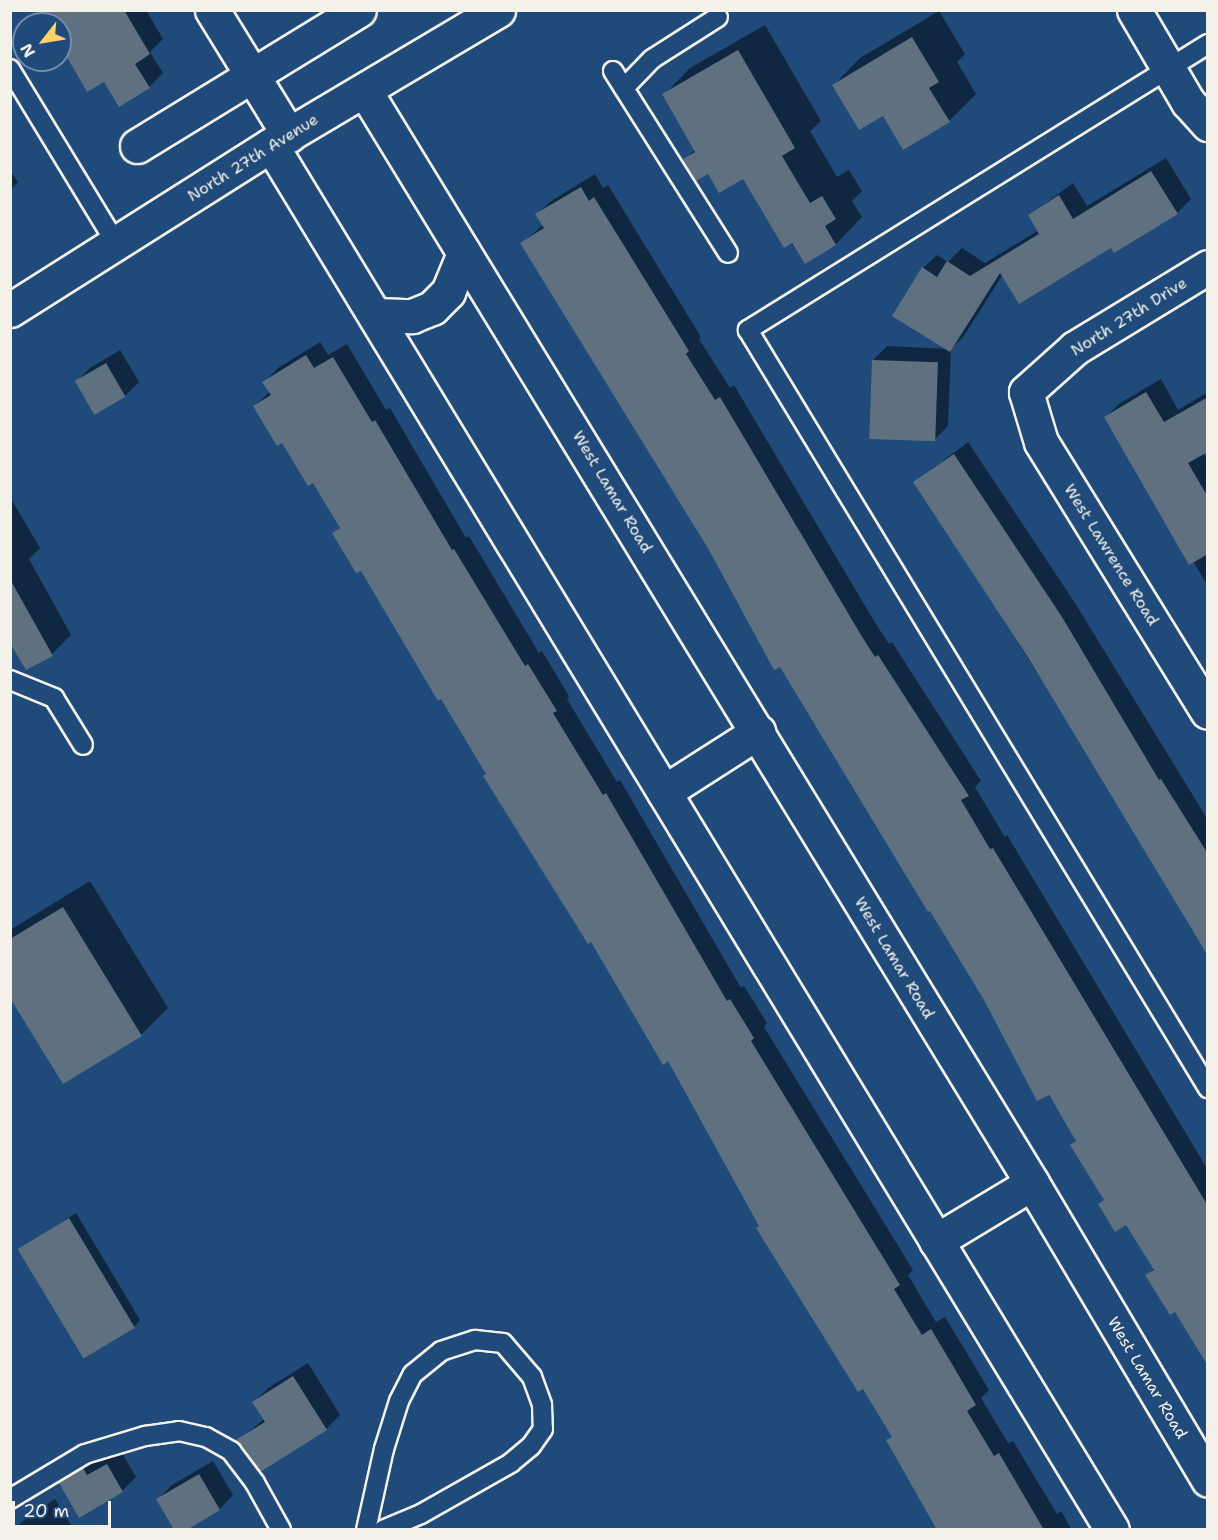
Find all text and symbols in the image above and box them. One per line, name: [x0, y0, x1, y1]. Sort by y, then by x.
north arrow: [12, 12, 72, 72]
text: N: [16, 40, 40, 61]
street label: North 27th Avenue: [184, 110, 322, 206]
street label: North 27th Drive: [1067, 274, 1191, 360]
street label: West Lamar Road: [568, 428, 656, 556]
street label: West Lawrence Road: [1060, 481, 1162, 629]
street label: West Lamar Road: [850, 894, 938, 1022]
street label: West Lamar Road: [1103, 1314, 1191, 1442]
scale bar: [15, 1489, 114, 1527]
text: 20 m: [23, 1499, 69, 1523]

